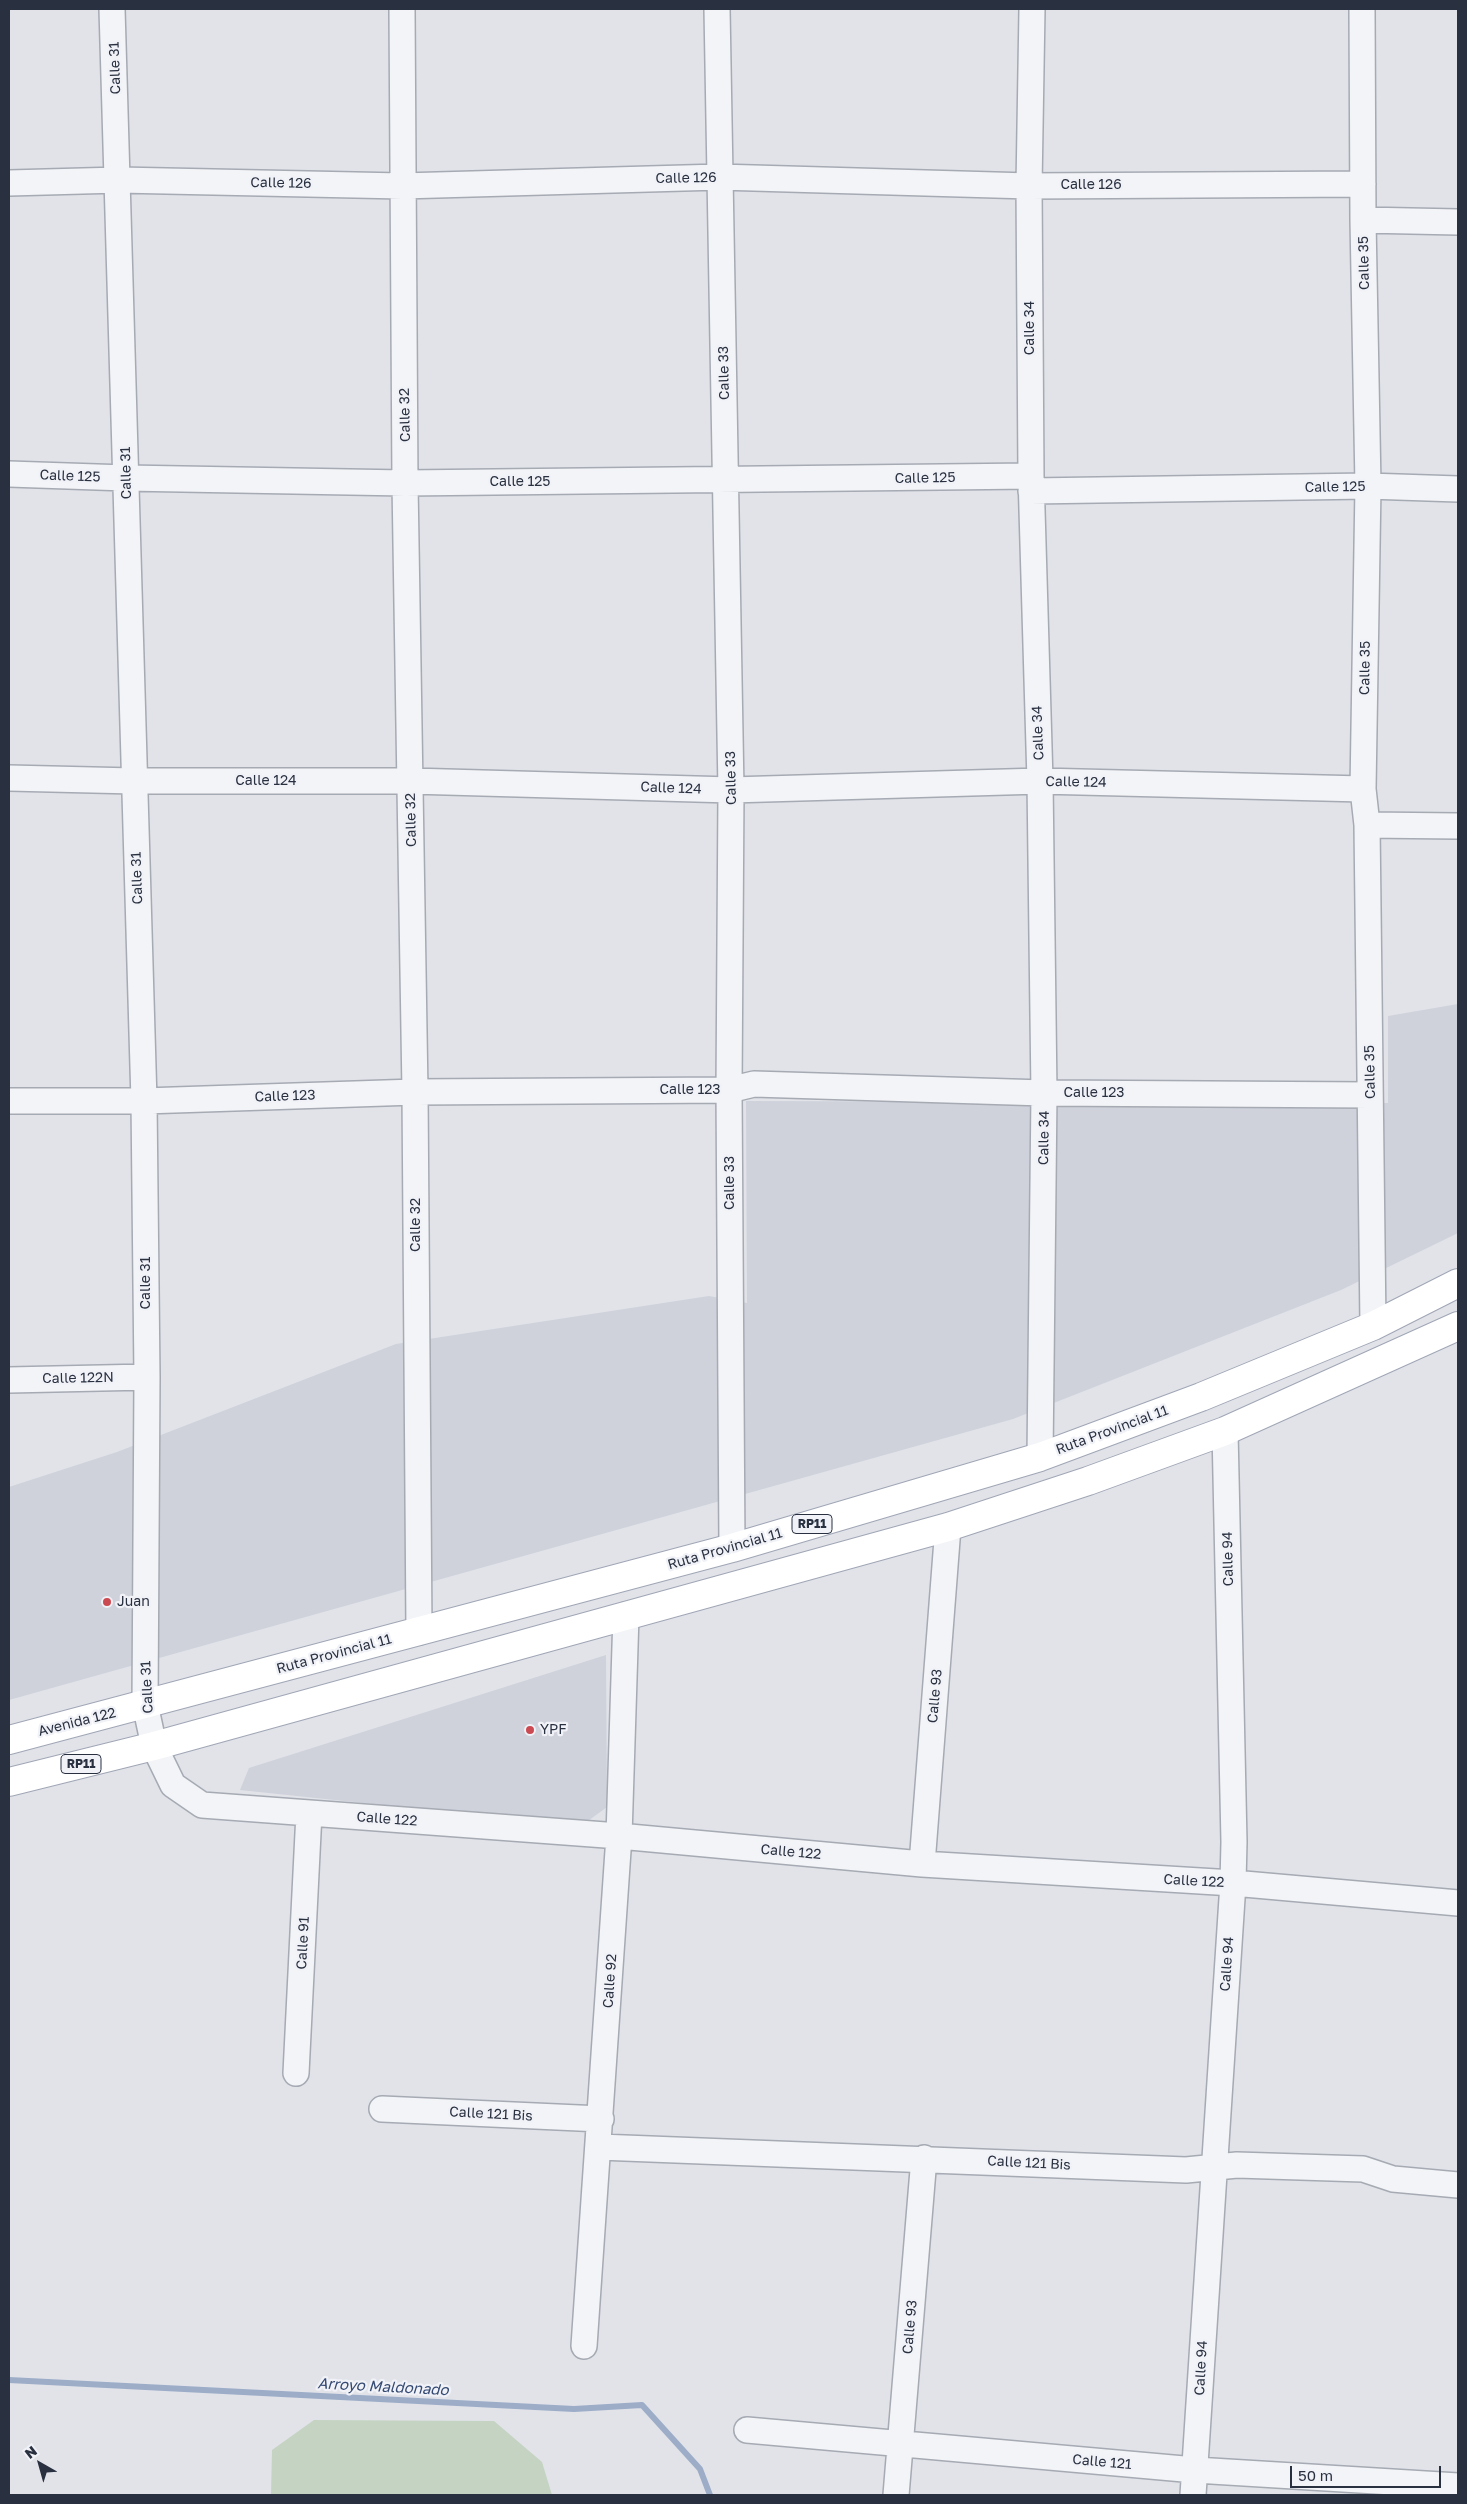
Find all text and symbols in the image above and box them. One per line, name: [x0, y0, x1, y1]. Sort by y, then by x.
street label: Calle 31: [106, 41, 124, 95]
street label: Calle 126: [655, 169, 717, 187]
street label: Calle 126: [250, 174, 312, 192]
street label: Calle 126: [1060, 177, 1122, 193]
street label: Calle 35: [1355, 236, 1373, 290]
street label: Calle 34: [1022, 301, 1038, 355]
street label: Calle 33: [715, 346, 733, 400]
street label: Calle 32: [396, 388, 414, 442]
street label: Calle 31: [117, 446, 135, 500]
street label: Calle 125: [39, 467, 101, 485]
street label: Calle 125: [894, 469, 956, 487]
street label: Calle 125: [490, 474, 550, 490]
street label: Calle 125: [1304, 478, 1366, 496]
street label: Calle 35: [1356, 641, 1374, 695]
street label: Calle 34: [1029, 705, 1047, 761]
street label: Calle 33: [722, 751, 740, 805]
street label: Calle 124: [235, 773, 297, 789]
street label: Calle 124: [1045, 773, 1107, 791]
street label: Calle 124: [640, 779, 702, 797]
street label: Calle 32: [402, 793, 420, 847]
street label: Calle 31: [128, 851, 146, 905]
street label: Calle 35: [1361, 1045, 1379, 1099]
street label: Calle 123: [660, 1082, 720, 1098]
street label: Calle 123: [1064, 1085, 1124, 1101]
street label: Calle 123: [254, 1087, 316, 1105]
street label: Calle 34: [1035, 1111, 1053, 1165]
street label: Calle 33: [722, 1156, 738, 1210]
street label: Calle 32: [408, 1198, 424, 1252]
street label: Calle 31: [138, 1257, 154, 1309]
street label: Calle 122N: [42, 1369, 114, 1387]
street label: Ruta Provincial 11: [1054, 1402, 1170, 1458]
road number: RP11: [792, 1515, 832, 1534]
street label: Ruta Provincial 11: [666, 1525, 784, 1573]
street label: Calle 94: [1219, 1531, 1237, 1587]
place label: Juan: [117, 1594, 150, 1610]
marker: Juan: [101, 1596, 113, 1608]
street label: Ruta Provincial 11: [275, 1631, 393, 1677]
street label: Calle 31: [137, 1660, 157, 1714]
street label: Calle 93: [924, 1668, 946, 1724]
street label: Avenida 122: [36, 1704, 118, 1740]
place label: YPF: [540, 1722, 566, 1738]
marker: YPF: [524, 1724, 536, 1736]
road number: RP11: [61, 1755, 101, 1774]
street label: Calle 122: [356, 1808, 418, 1830]
street label: Calle 122: [760, 1841, 822, 1863]
street label: Calle 122: [1163, 1871, 1225, 1891]
street label: Calle 91: [293, 1916, 313, 1970]
street label: Calle 94: [1217, 1936, 1237, 1992]
street label: Calle 92: [600, 1953, 620, 2009]
street label: Calle 121 Bis: [449, 2103, 533, 2125]
street label: Calle 121 Bis: [987, 2152, 1071, 2174]
street label: Calle 93: [899, 2299, 921, 2355]
street label: Calle 94: [1191, 2340, 1211, 2396]
water label: Arroyo Maldonado: [317, 2375, 449, 2399]
north arrow: [15, 2439, 65, 2489]
text: N: [21, 2442, 40, 2462]
street label: Calle 121: [1072, 2451, 1132, 2473]
scale bar: [1292, 2456, 1443, 2488]
text: 50 m: [1298, 2466, 1333, 2484]

